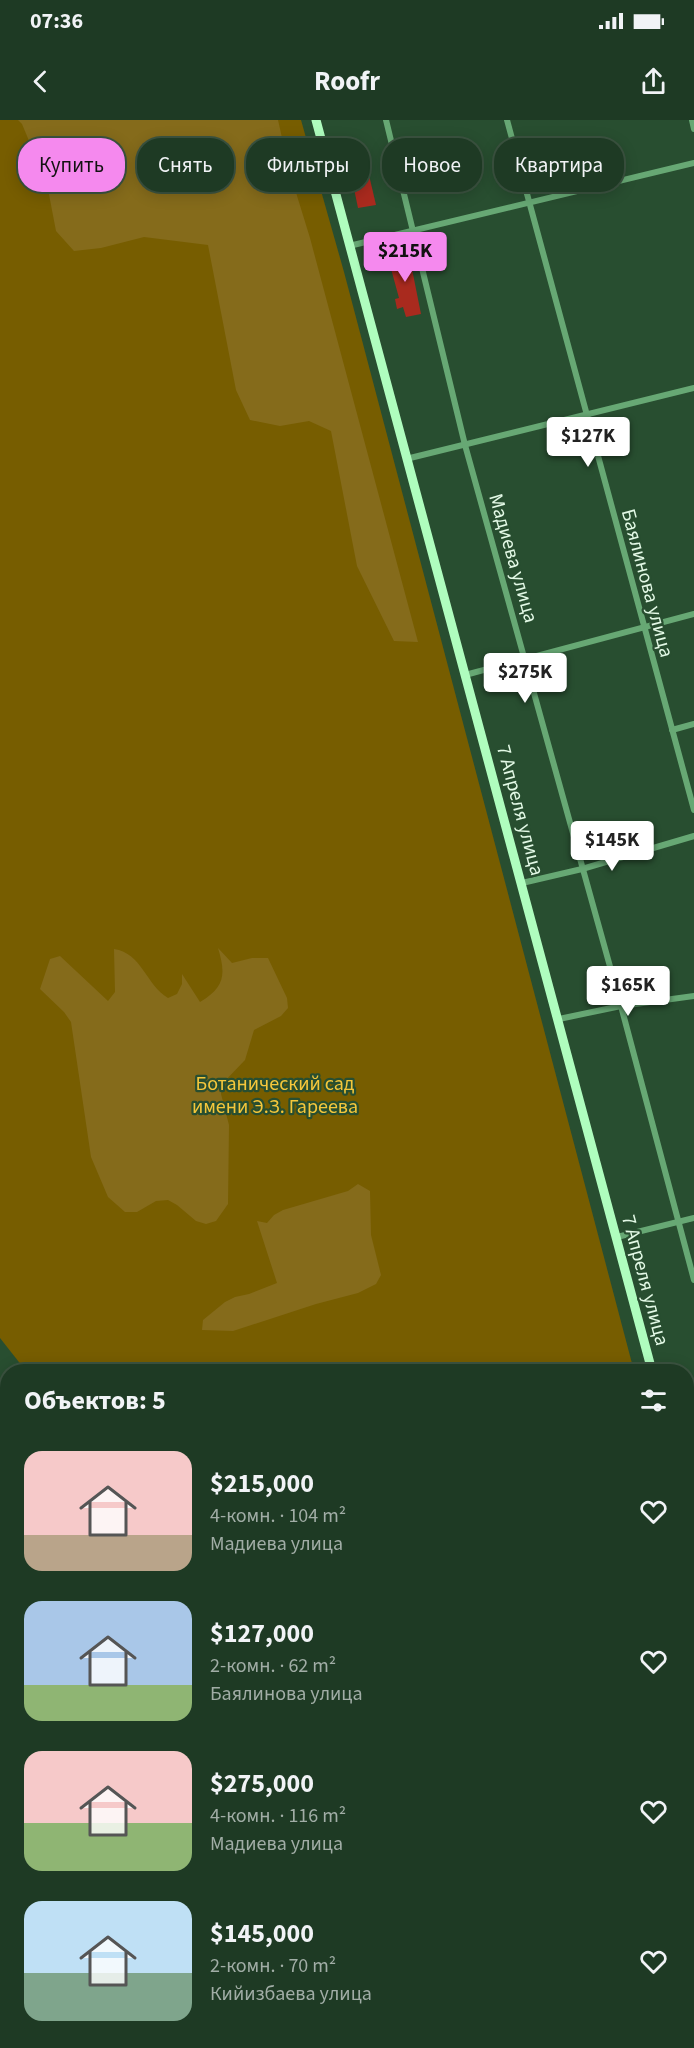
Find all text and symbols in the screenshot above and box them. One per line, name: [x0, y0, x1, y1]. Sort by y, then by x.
text: 07:36: [30, 5, 83, 37]
text: Roofr: [314, 62, 380, 101]
icon: back: [24, 65, 57, 98]
icon: share: [637, 65, 670, 98]
chip: Купить: [18, 138, 125, 192]
chip: Снять: [137, 138, 234, 192]
chip: Фильтры: [246, 138, 370, 192]
chip: Новое: [382, 138, 482, 192]
chip: Квартира: [494, 138, 624, 192]
pin: $215K: [363, 232, 447, 283]
text: $215K: [378, 237, 432, 265]
pin: $127K: [546, 417, 630, 468]
text: $127K: [561, 422, 615, 450]
street label: Мадиева улица: [481, 490, 545, 626]
street label: Баялинова улица: [614, 506, 680, 661]
pin: $275K: [483, 653, 567, 704]
text: $275K: [498, 658, 552, 686]
street label: 7 Апреля улица: [489, 742, 551, 879]
pin: $145K: [570, 821, 654, 872]
text: $145K: [585, 826, 639, 854]
pin: $165K: [586, 966, 670, 1017]
text: $165K: [601, 971, 655, 999]
park label: Ботанический сад имени Э.З. Гареева: [192, 1070, 358, 1121]
street label: 7 Апреля улица: [614, 1212, 676, 1349]
text: Объектов: 5: [24, 1382, 166, 1419]
icon: filters: [637, 1384, 670, 1417]
text: $215,000: [210, 1465, 314, 1502]
icon: home: [72, 1475, 144, 1547]
icon: heart: [637, 1495, 670, 1528]
text: 4-комн. · 104 m²: [210, 1502, 346, 1530]
text: Мадиева улица: [210, 1530, 343, 1558]
text: $127,000: [210, 1615, 314, 1652]
icon: home: [72, 1625, 144, 1697]
icon: heart: [637, 1645, 670, 1678]
text: 2-комн. · 62 m²: [210, 1652, 336, 1680]
text: Баялинова улица: [210, 1680, 363, 1708]
text: $275,000: [210, 1765, 314, 1802]
icon: home: [72, 1775, 144, 1847]
icon: heart: [637, 1795, 670, 1828]
text: 4-комн. · 116 m²: [210, 1802, 346, 1830]
text: Мадиева улица: [210, 1830, 343, 1858]
text: $145,000: [210, 1915, 314, 1952]
icon: home: [72, 1925, 144, 1997]
icon: heart: [637, 1945, 670, 1978]
text: 2-комн. · 70 m²: [210, 1952, 336, 1980]
text: Кийизбаева улица: [210, 1980, 372, 2008]

